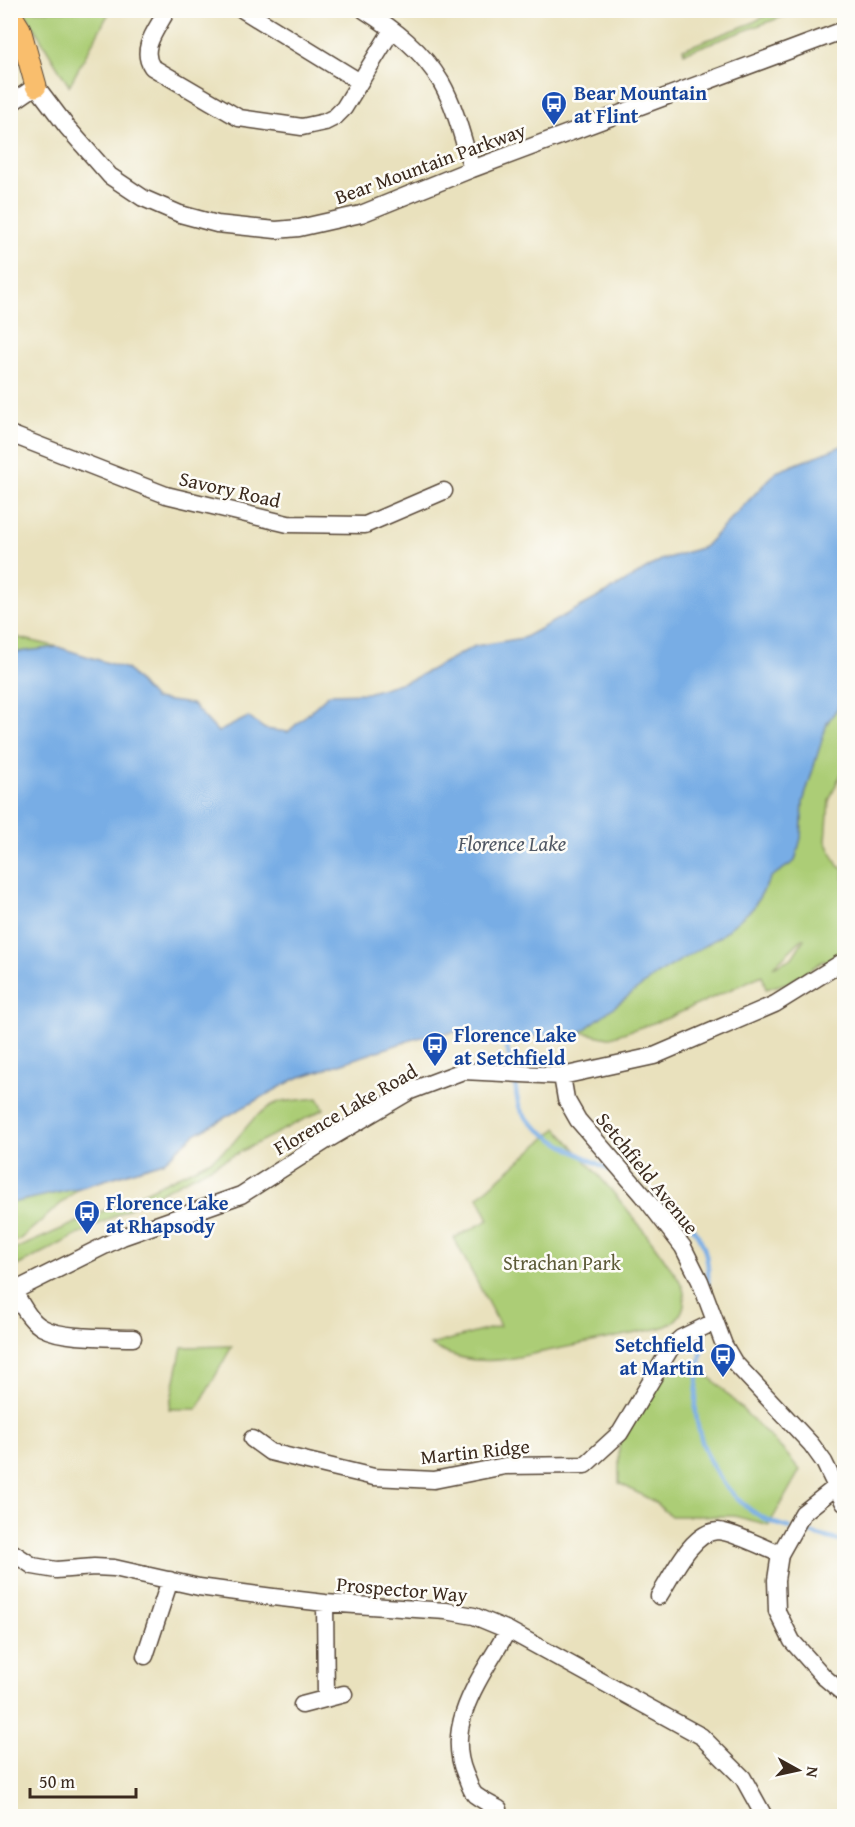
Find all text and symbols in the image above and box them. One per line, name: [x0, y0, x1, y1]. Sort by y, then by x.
place label: Bear Mountain at Flint: [574, 78, 707, 130]
bus stop icon: Bear Mountain at Flint: [539, 89, 569, 127]
street label: Bear Mountain Parkway: [331, 115, 530, 211]
street label: Savory Road: [176, 463, 284, 515]
water label: Florence Lake: [457, 828, 566, 859]
place label: Florence Lake at Setchfield: [454, 1020, 577, 1072]
bus stop icon: Florence Lake at Setchfield: [420, 1030, 450, 1068]
street label: Florence Lake Road: [268, 1056, 422, 1162]
street label: Setchfield Avenue: [590, 1106, 706, 1240]
place label: Florence Lake at Rhapsody: [106, 1188, 229, 1240]
bus stop icon: Florence Lake at Rhapsody: [72, 1198, 102, 1236]
park label: Strachan Park: [503, 1248, 622, 1277]
place label: Setchfield at Martin: [615, 1330, 705, 1382]
bus stop icon: Setchfield at Martin: [708, 1341, 738, 1379]
street label: Martin Ridge: [419, 1431, 531, 1471]
street label: Prospector Way: [335, 1569, 469, 1609]
north arrow: [768, 1740, 828, 1800]
scale bar: [30, 1761, 136, 1799]
text: N: [800, 1765, 825, 1779]
text: 50 m: [39, 1768, 75, 1795]

